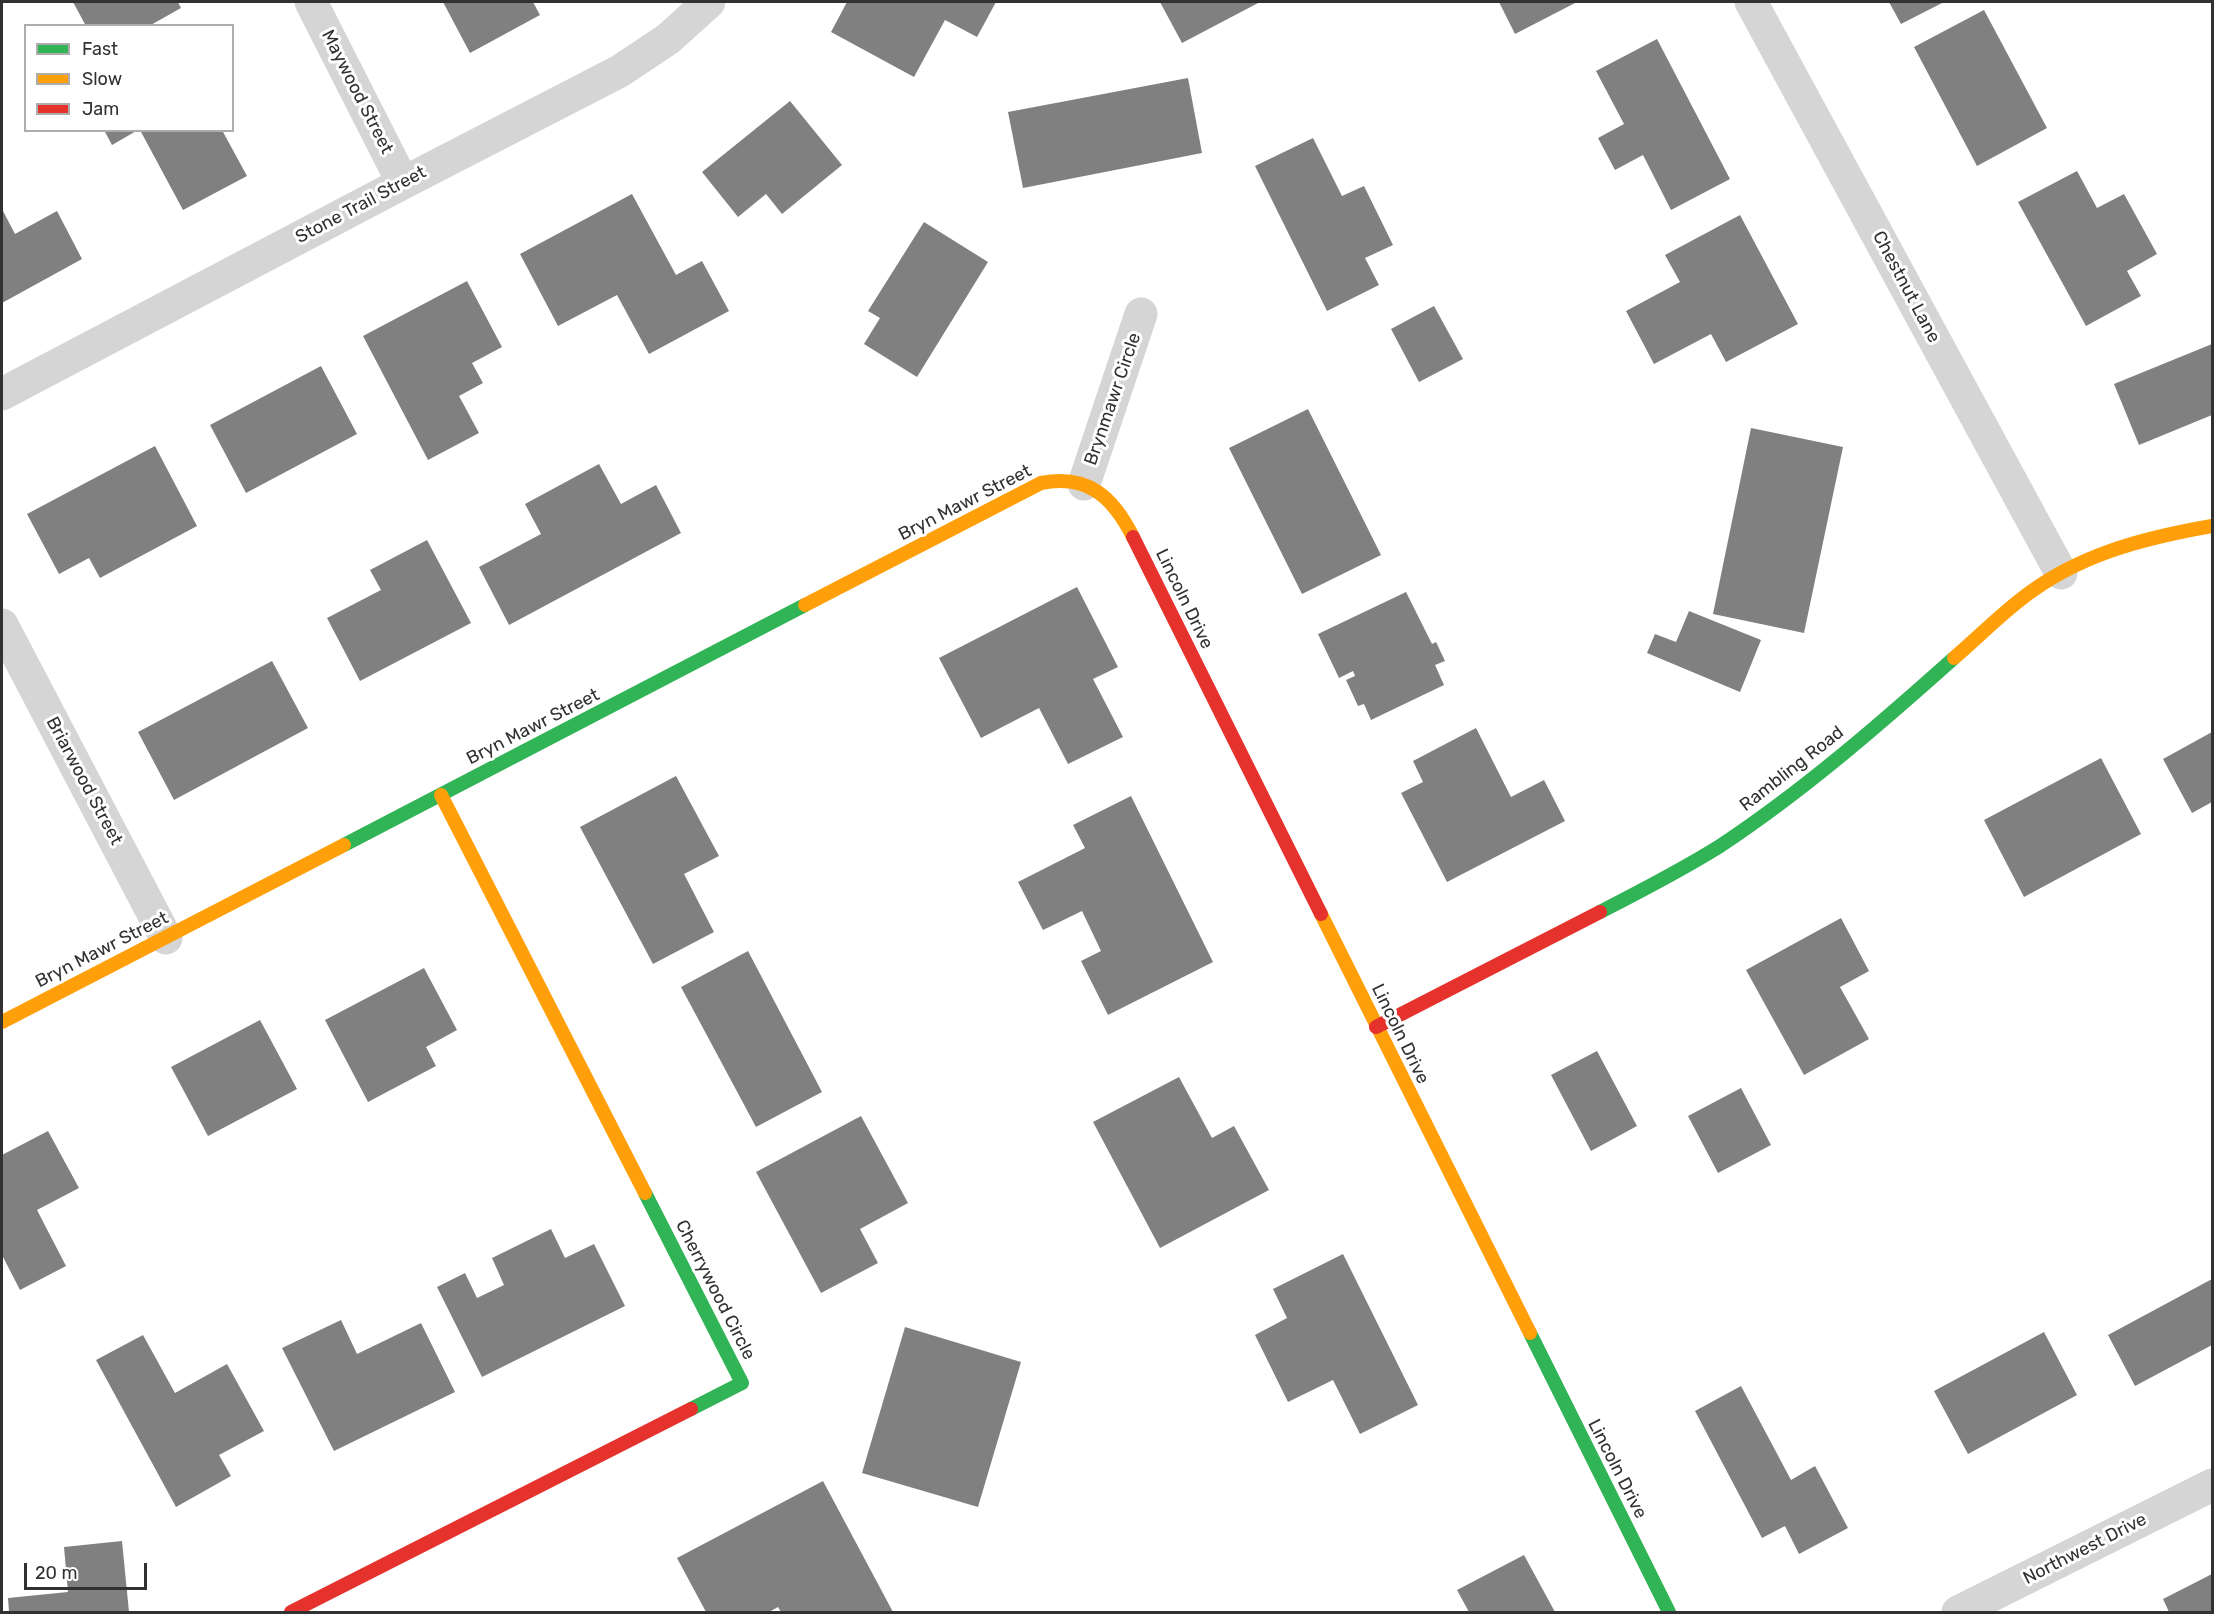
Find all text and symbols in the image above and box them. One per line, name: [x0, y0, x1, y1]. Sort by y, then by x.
legend: [24, 24, 234, 132]
street label: Maywood Street: [317, 27, 397, 157]
text: Fast: [82, 38, 118, 60]
text: Slow: [82, 68, 122, 90]
text: Jam: [82, 98, 119, 120]
street label: Stone Trail Street: [292, 161, 430, 249]
street label: Chestnut Lane: [1867, 227, 1945, 347]
street label: Brynmawr Circle: [1080, 330, 1146, 468]
street label: Bryn Mawr Street: [895, 460, 1035, 546]
street label: Lincoln Drive: [1150, 545, 1218, 653]
street label: Bryn Mawr Street: [463, 684, 603, 770]
street label: Briarwood Street: [41, 713, 127, 849]
street label: Rambling Road: [1736, 722, 1848, 816]
street label: Bryn Mawr Street: [32, 907, 172, 993]
street label: Lincoln Drive: [1366, 980, 1434, 1088]
street label: Cherrywood Circle: [670, 1216, 760, 1364]
street label: Lincoln Drive: [1583, 1416, 1651, 1522]
street label: Northwest Drive: [2020, 1509, 2150, 1589]
scale bar: [27, 1551, 150, 1589]
text: 20 m: [35, 1562, 77, 1584]

